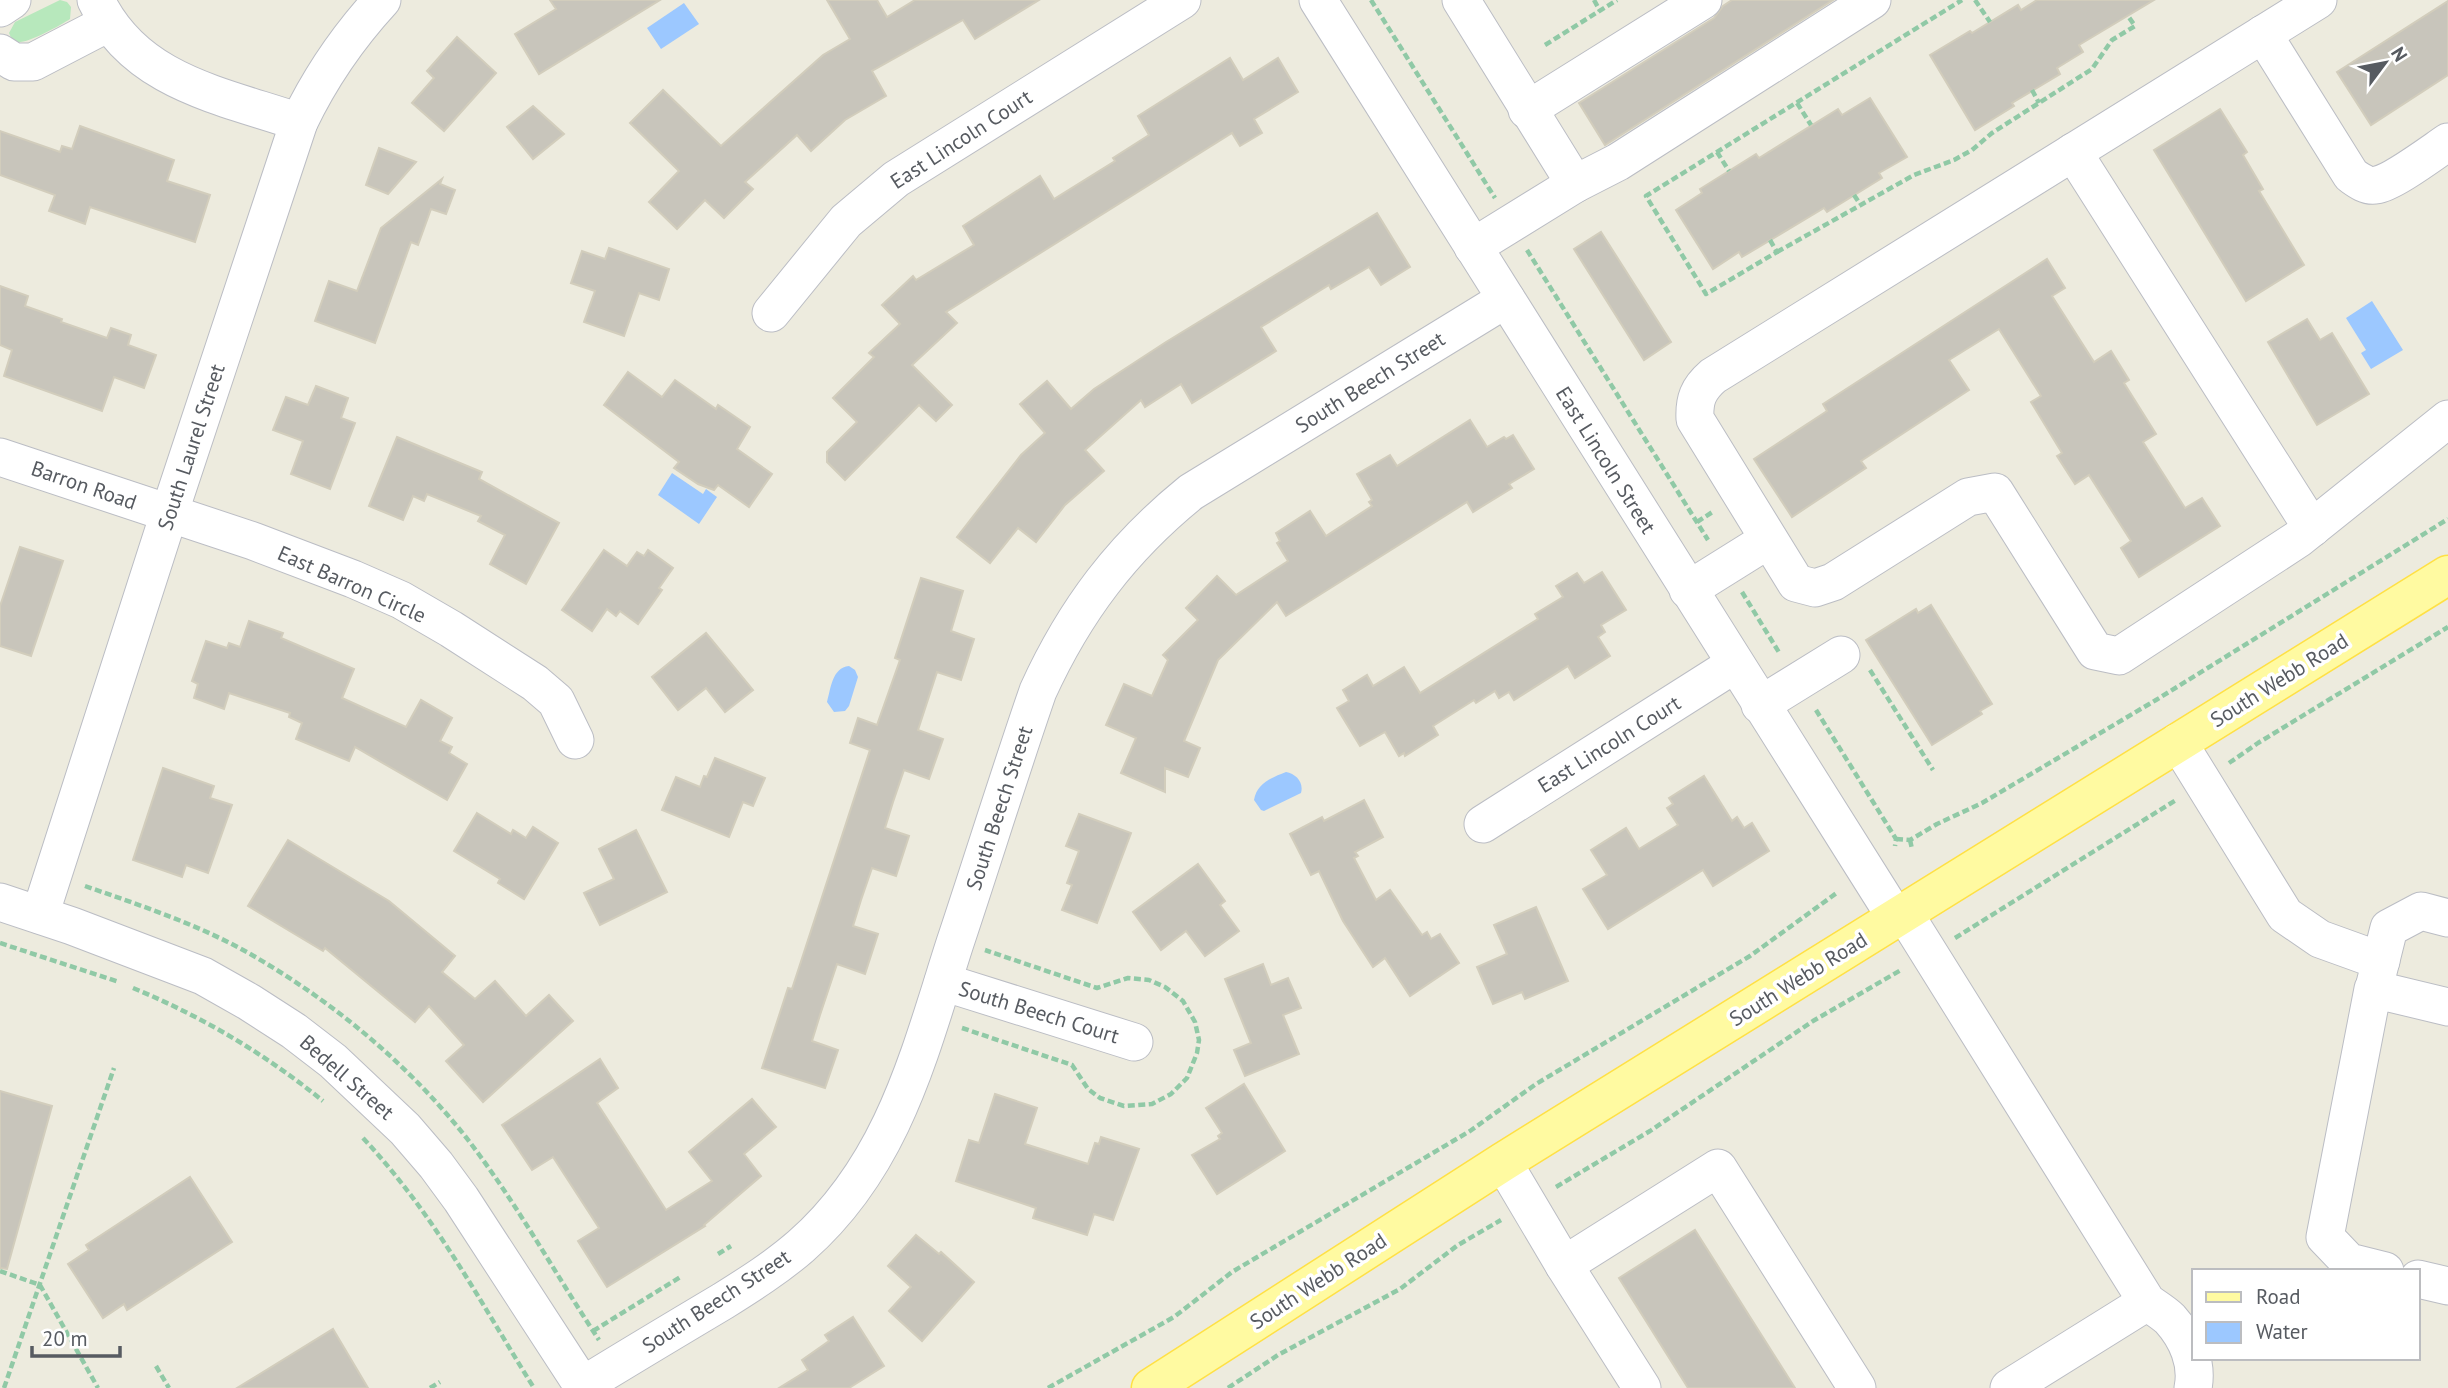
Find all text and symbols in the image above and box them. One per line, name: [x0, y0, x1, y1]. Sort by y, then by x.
north arrow: [2350, 28, 2420, 98]
text: N: [2386, 42, 2413, 66]
street label: East Lincoln Court: [885, 83, 1037, 195]
street label: South Beech Street: [1290, 325, 1450, 439]
street label: South Laurel Street: [151, 360, 231, 534]
street label: East Lincoln Street: [1550, 381, 1662, 539]
street label: Barron Road: [28, 454, 140, 516]
street label: East Barron Circle: [274, 539, 430, 629]
street label: South Webb Road: [2205, 627, 2353, 733]
street label: East Lincoln Court: [1533, 689, 1685, 799]
street label: South Beech Street: [960, 722, 1038, 894]
street label: South Webb Road: [1724, 926, 1872, 1032]
street label: South Beech Court: [956, 975, 1122, 1049]
street label: Bedell Street: [294, 1029, 400, 1125]
street label: South Webb Road: [1245, 1227, 1391, 1335]
street label: South Beech Street: [637, 1243, 795, 1359]
legend: [2192, 1269, 2420, 1360]
text: Road: [2256, 1283, 2300, 1310]
scale bar: [32, 1314, 119, 1358]
text: Water: [2256, 1318, 2308, 1345]
text: 20 m: [42, 1325, 88, 1352]

